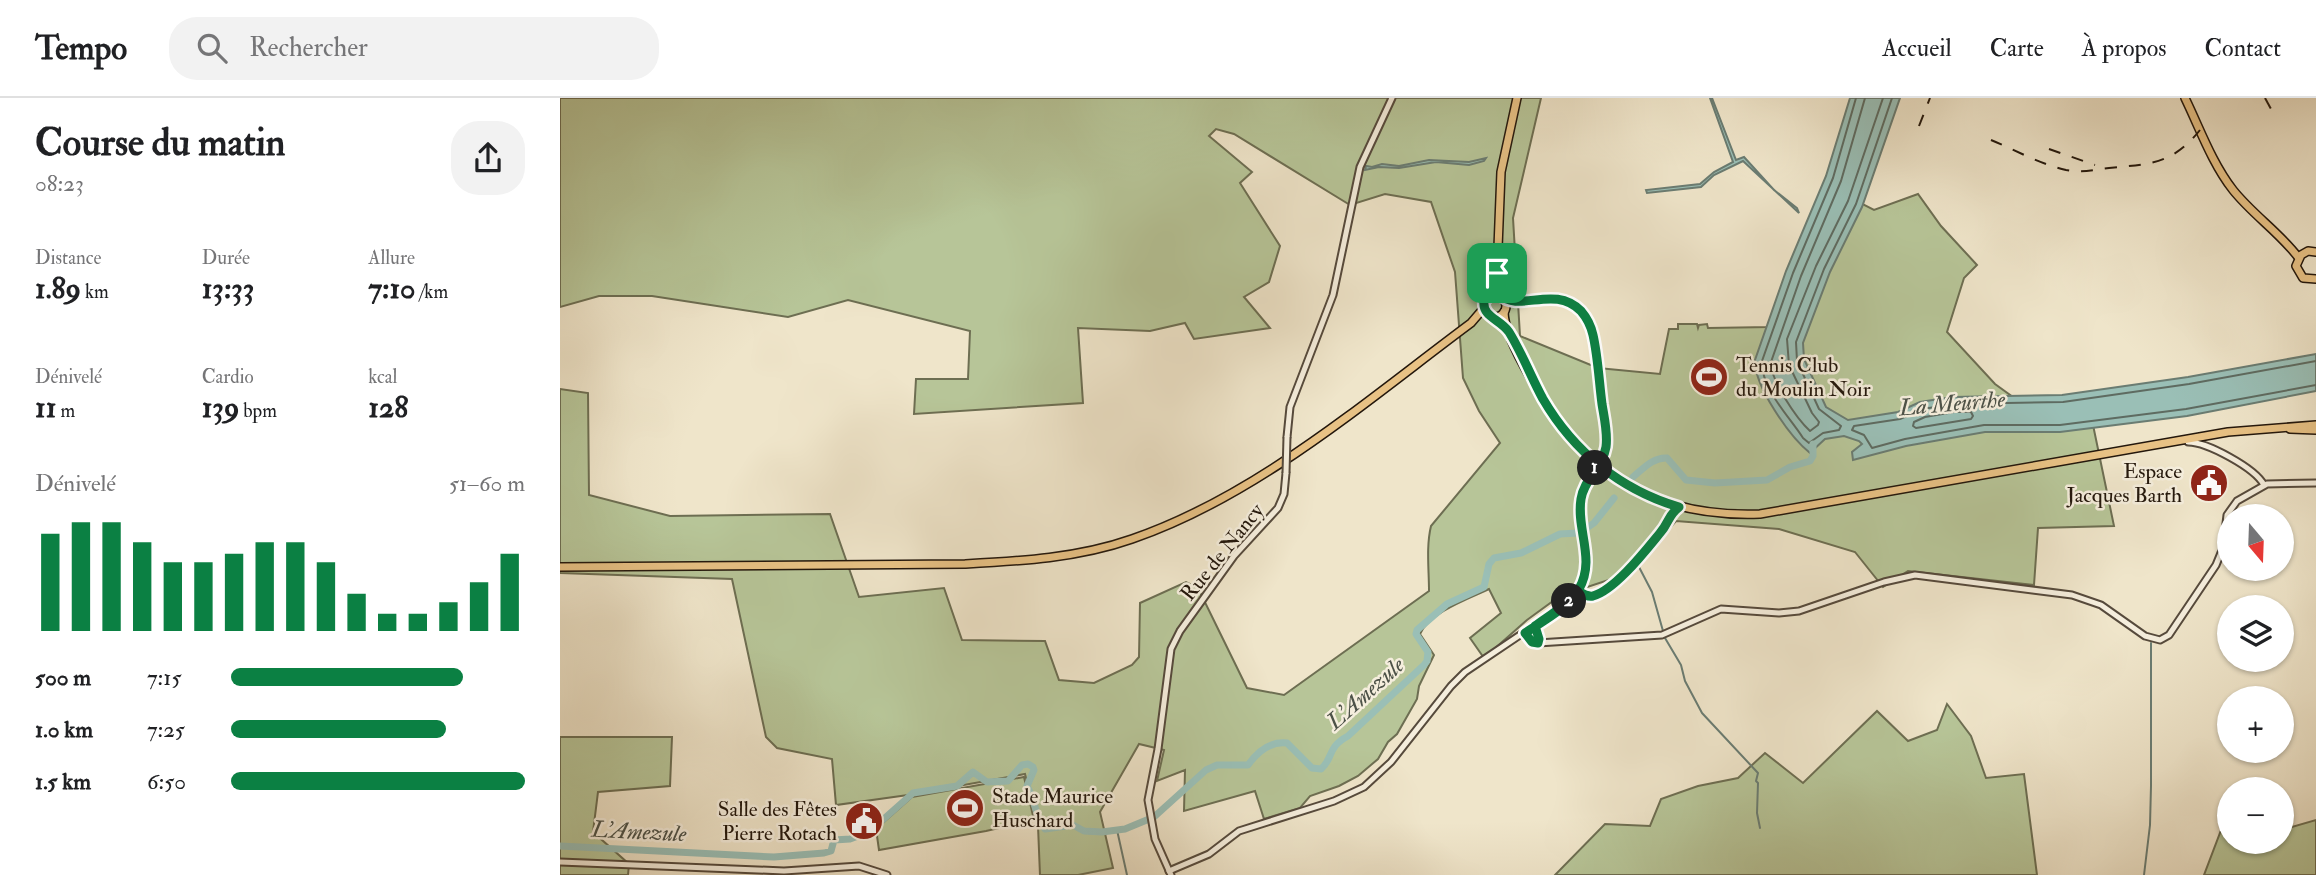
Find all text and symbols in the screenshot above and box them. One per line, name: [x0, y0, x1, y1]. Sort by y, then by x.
search box: [169, 17, 659, 80]
text: Tempo: [35, 28, 127, 69]
icon: search: [193, 29, 231, 67]
text: Rechercher: [249, 32, 368, 64]
text: Accueil: [1882, 33, 1952, 64]
text: Carte: [1990, 33, 2044, 64]
text: À propos: [2082, 33, 2167, 64]
text: Contact: [2205, 33, 2281, 64]
text: Course du matin: [35, 119, 285, 167]
button: share: [451, 121, 525, 195]
text: 08:23: [35, 169, 84, 198]
pin: [1467, 243, 1527, 303]
text: Distance: [35, 246, 101, 270]
text: Durée: [202, 246, 250, 270]
text: Allure: [368, 246, 415, 270]
icon: arrive: [1478, 254, 1516, 292]
text: 1.89: [35, 270, 81, 307]
text: 13:33: [202, 270, 254, 307]
text: 7:10: [368, 270, 415, 307]
text: km: [81, 280, 109, 304]
text: /km: [415, 280, 448, 304]
place label: Tennis Club du Moulin Noir: [1736, 352, 1871, 403]
sports icon: Tennis Club du Moulin Noir: [1688, 356, 1730, 398]
text: Dénivelé: [35, 365, 102, 389]
text: Cardio: [202, 365, 254, 389]
text: kcal: [368, 365, 397, 389]
water label: La Meurthe: [1897, 384, 2006, 423]
text: 11: [35, 389, 56, 426]
text: 139: [202, 389, 239, 426]
text: 128: [368, 389, 408, 426]
text: m: [56, 399, 75, 423]
text: bpm: [239, 399, 277, 423]
pin: 1: [1578, 450, 1612, 486]
text: 1: [1591, 455, 1598, 479]
place label: Espace Jacques Barth: [2066, 458, 2182, 509]
public building icon: Espace Jacques Barth: [2188, 462, 2230, 504]
text: Dénivelé: [35, 469, 116, 498]
text: 51–60 m: [449, 469, 525, 498]
street label: Rue de Nancy: [1175, 497, 1270, 607]
north arrow: [2217, 504, 2294, 581]
map controls: [2217, 504, 2294, 854]
pin: 2: [1552, 584, 1586, 618]
text: 2: [1564, 588, 1573, 612]
button: layers: [2217, 595, 2294, 672]
water label: L'Amezule: [1320, 651, 1411, 737]
text: 500 m: [35, 663, 91, 692]
text: 7:15: [147, 663, 182, 692]
button: +: [2217, 686, 2294, 763]
text: 1.0 km: [35, 715, 93, 744]
text: 7:25: [147, 715, 185, 744]
text: 1.5 km: [35, 767, 91, 796]
text: 6:50: [147, 767, 186, 796]
button: −: [2217, 777, 2294, 854]
place label: Stade Maurice Huschard: [992, 783, 1113, 834]
sports icon: Stade Maurice Huschard: [944, 787, 986, 829]
place label: Salle des Fêtes Pierre Rotach: [718, 796, 837, 847]
public building icon: Salle des Fêtes Pierre Rotach: [843, 800, 885, 842]
water label: L'Amezule: [590, 814, 687, 848]

